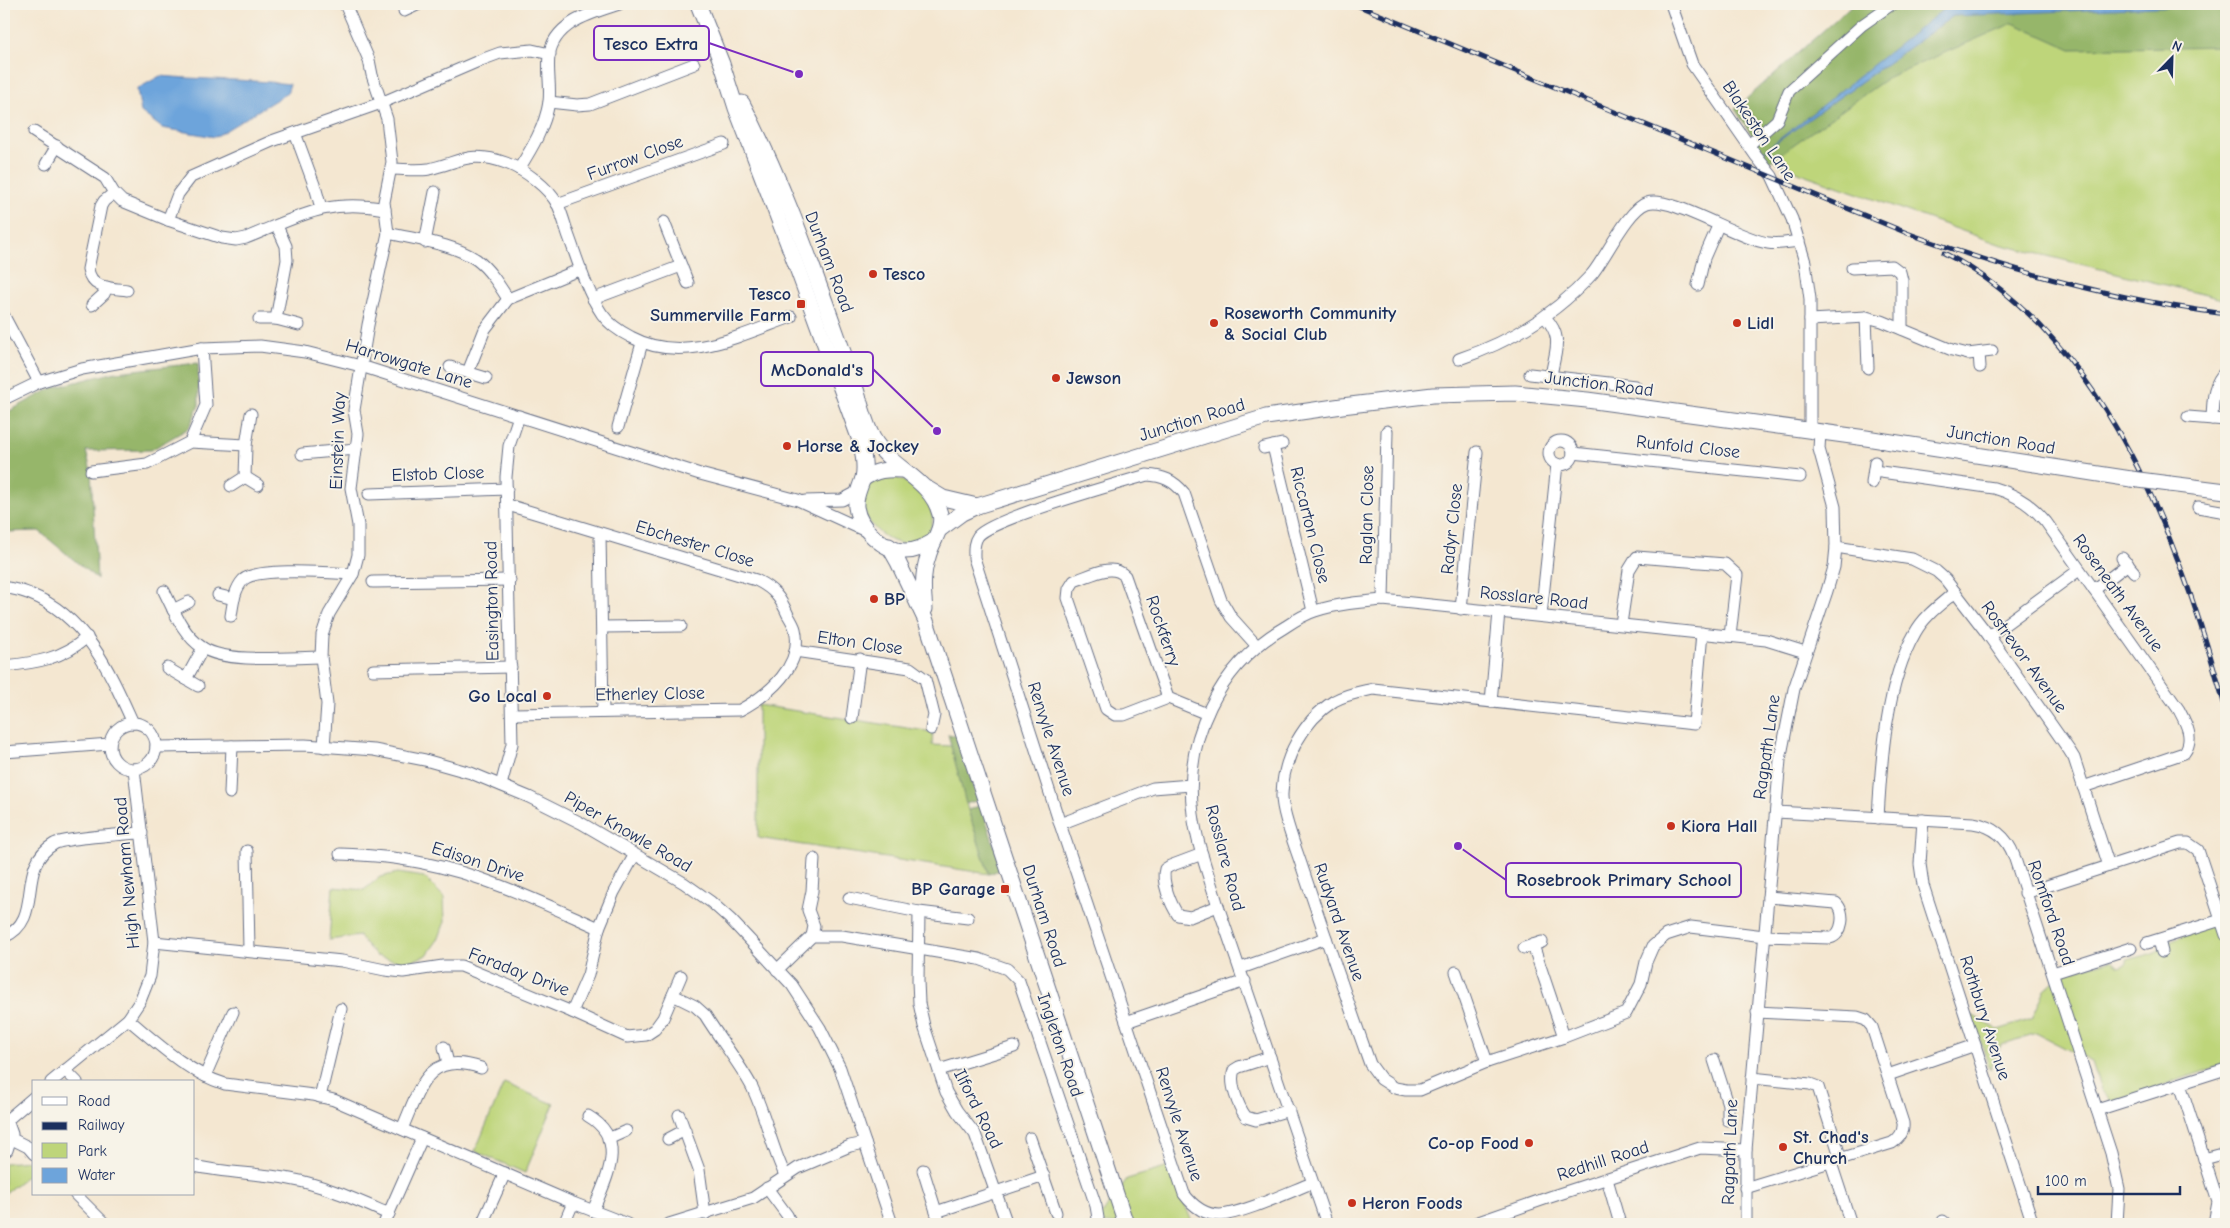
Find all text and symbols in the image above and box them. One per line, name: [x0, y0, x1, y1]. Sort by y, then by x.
callout: Tesco Extra: [594, 26, 709, 60]
north arrow: [2148, 32, 2198, 82]
text: Tesco Extra: [604, 33, 698, 55]
text: N: [2169, 37, 2184, 56]
street label: Blakeston Lane: [1718, 77, 1800, 185]
street label: Furrow Close: [584, 131, 686, 185]
street label: Durham Road: [800, 209, 858, 315]
place label: Tesco: [883, 264, 925, 285]
marker: Tesco: [867, 268, 879, 280]
place label: Tesco Summerville Farm: [650, 284, 791, 326]
marker: Tesco Summerville Farm: [795, 298, 807, 310]
place label: Roseworth Community & Social Club: [1224, 303, 1397, 345]
place label: Lidl: [1747, 313, 1774, 334]
marker: Roseworth Community & Social Club: [1208, 317, 1220, 329]
marker: Lidl: [1731, 317, 1743, 329]
street label: Harrowgate Lane: [343, 335, 475, 393]
callout: McDonald's: [761, 352, 873, 386]
text: McDonald's: [771, 359, 863, 381]
street label: Junction Road: [1543, 367, 1655, 401]
place label: Jewson: [1066, 368, 1121, 389]
marker: Jewson: [1050, 372, 1062, 384]
street label: Einstein Way: [326, 391, 350, 490]
street label: Junction Road: [1137, 394, 1247, 446]
street label: Junction Road: [1945, 421, 2057, 459]
street label: Runfold Close: [1635, 431, 1741, 463]
place label: Horse & Jockey: [797, 436, 920, 457]
marker: Horse & Jockey: [781, 440, 793, 452]
street label: Elstob Close: [391, 462, 485, 486]
street label: Riccarton Close: [1285, 464, 1335, 586]
street label: Raglan Close: [1356, 465, 1378, 565]
street label: Radyr Close: [1437, 482, 1467, 576]
street label: Ebchester Close: [633, 516, 757, 572]
street label: Roseneath Avenue: [2068, 530, 2168, 656]
street label: Easington Road: [480, 541, 504, 661]
street label: Rosslare Road: [1479, 582, 1589, 614]
place label: BP: [884, 589, 905, 610]
marker: BP: [868, 593, 880, 605]
street label: Rockferry: [1141, 593, 1185, 670]
street label: Rostrevor Avenue: [1976, 597, 2072, 717]
street label: Elton Close: [816, 627, 904, 659]
street label: Renvyle Avenue: [1023, 679, 1079, 799]
street label: Etherley Close: [595, 683, 705, 705]
place label: Go Local: [468, 686, 537, 707]
marker: Go Local: [541, 690, 553, 702]
street label: Ragpath Lane: [1749, 693, 1785, 801]
street label: Piper Knowle Road: [560, 787, 696, 877]
street label: High Newham Road: [110, 796, 144, 950]
street label: Rosslare Road: [1201, 803, 1249, 913]
place label: Kiora Hall: [1681, 816, 1758, 837]
marker: Kiora Hall: [1665, 820, 1677, 832]
street label: Edison Drive: [429, 837, 527, 887]
street label: Romford Road: [2023, 857, 2079, 969]
street label: Rudyard Avenue: [1309, 860, 1369, 984]
street label: Durham Road: [1018, 862, 1070, 970]
callout: Rosebrook Primary School: [1506, 863, 1741, 897]
text: Rosebrook Primary School: [1516, 869, 1732, 891]
place label: BP Garage: [911, 879, 995, 900]
marker: BP Garage: [999, 883, 1011, 895]
street label: Faraday Drive: [466, 943, 572, 1001]
street label: Rothbury Avenue: [1955, 953, 2015, 1083]
street label: Ingleton Road: [1032, 990, 1088, 1100]
street label: Renvyle Avenue: [1151, 1064, 1207, 1184]
street label: Ilford Road: [949, 1066, 1007, 1152]
legend: [32, 1080, 195, 1196]
text: Road: [78, 1092, 110, 1110]
street label: Ragpath Lane: [1718, 1099, 1742, 1205]
text: Railway: [78, 1116, 125, 1134]
place label: St. Chad's Church: [1793, 1127, 1869, 1169]
place label: Co-op Food: [1428, 1133, 1519, 1154]
street label: Redhill Road: [1554, 1136, 1652, 1186]
marker: Co-op Food: [1523, 1137, 1535, 1149]
marker: St. Chad's Church: [1777, 1141, 1789, 1153]
text: Park: [78, 1142, 107, 1160]
scale bar: [2038, 1163, 2180, 1195]
text: Water: [78, 1166, 115, 1184]
text: 100 m: [2045, 1172, 2087, 1190]
place label: Heron Foods: [1362, 1193, 1463, 1214]
marker: Heron Foods: [1346, 1197, 1358, 1209]

